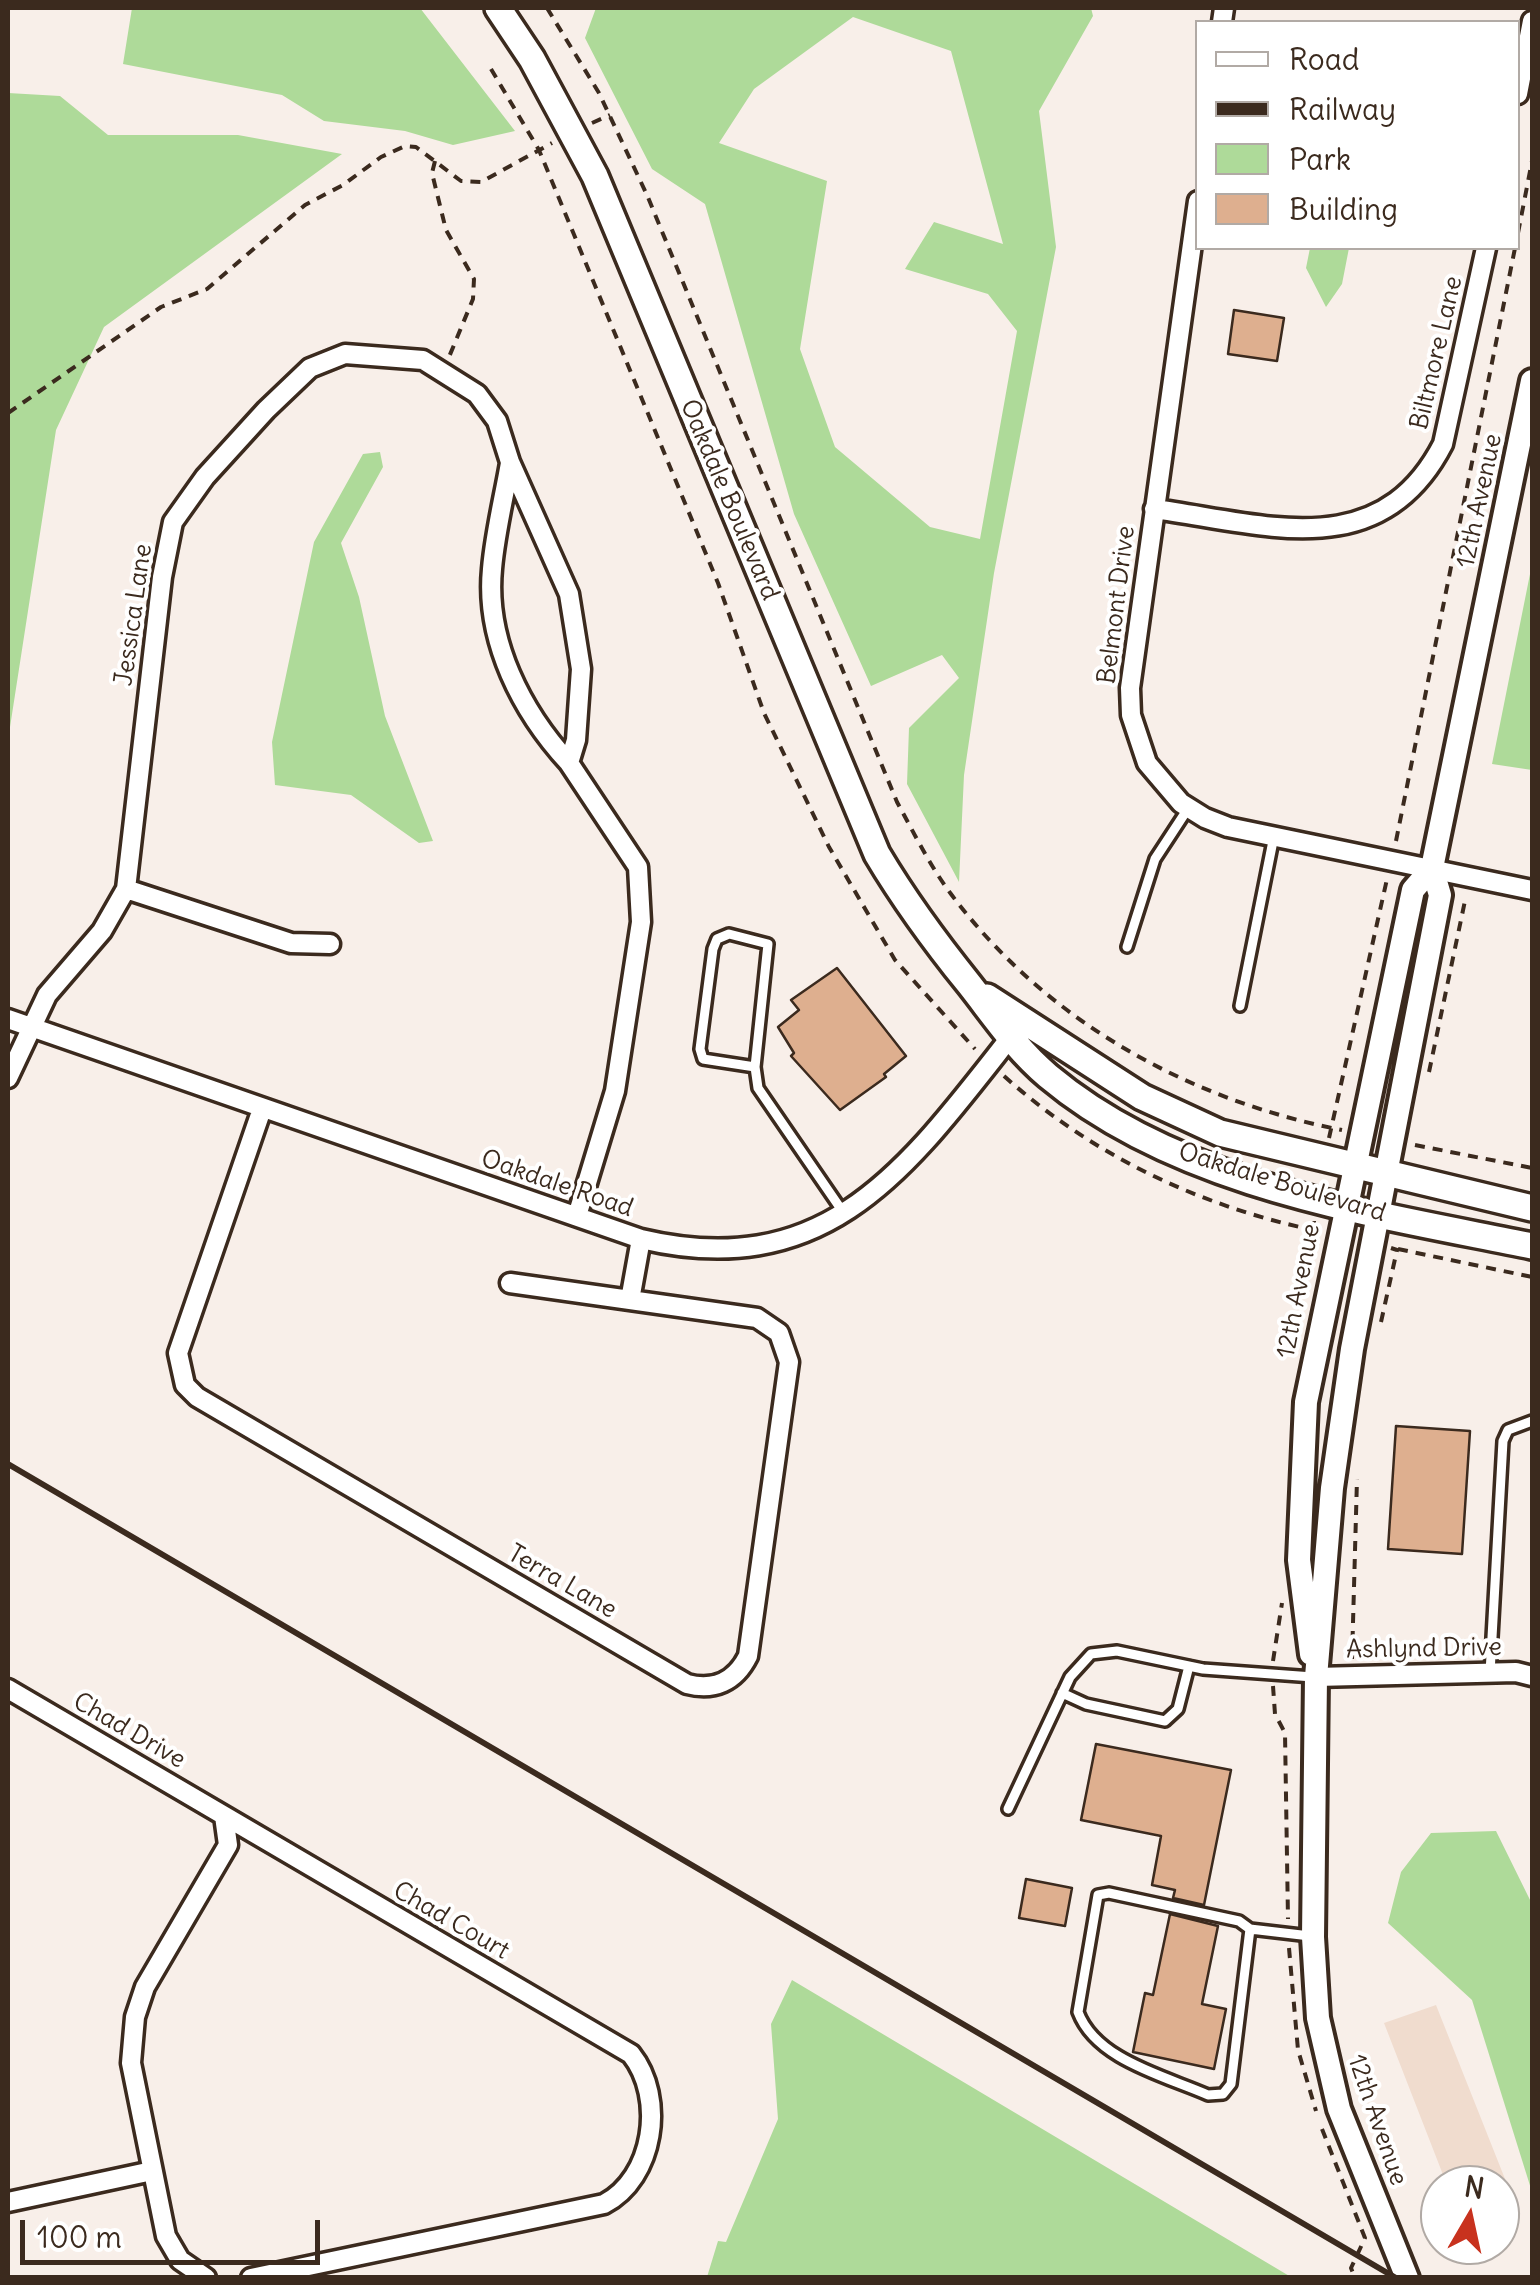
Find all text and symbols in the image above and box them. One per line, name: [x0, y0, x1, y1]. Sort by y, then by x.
legend: [1195, 20, 1520, 250]
text: Road: [1289, 40, 1359, 78]
text: Railway: [1289, 90, 1396, 128]
text: Park: [1289, 140, 1351, 178]
text: Building: [1289, 190, 1398, 228]
street label: Biltmore Lane: [1405, 273, 1469, 433]
street label: Oakdale Boulevard: [673, 395, 785, 605]
street label: 12th Avenue: [1451, 431, 1509, 571]
street label: Belmont Drive: [1092, 524, 1142, 686]
street label: Jessica Lane: [109, 542, 159, 688]
street label: Oakdale Boulevard: [1175, 1137, 1389, 1229]
street label: Oakdale Road: [477, 1144, 637, 1224]
street label: 12th Avenue: [1271, 1221, 1327, 1361]
street label: Terra Lane: [502, 1539, 622, 1625]
street label: Ashlynd Drive: [1346, 1633, 1502, 1665]
street label: Chad Drive: [67, 1687, 191, 1775]
street label: Chad Court: [388, 1876, 514, 1966]
street label: 12th Avenue: [1341, 2051, 1413, 2189]
north arrow: [1420, 2165, 1520, 2265]
text: N: [1462, 2168, 1487, 2207]
scale bar: [25, 2200, 325, 2262]
text: 100 m: [37, 2218, 122, 2256]

